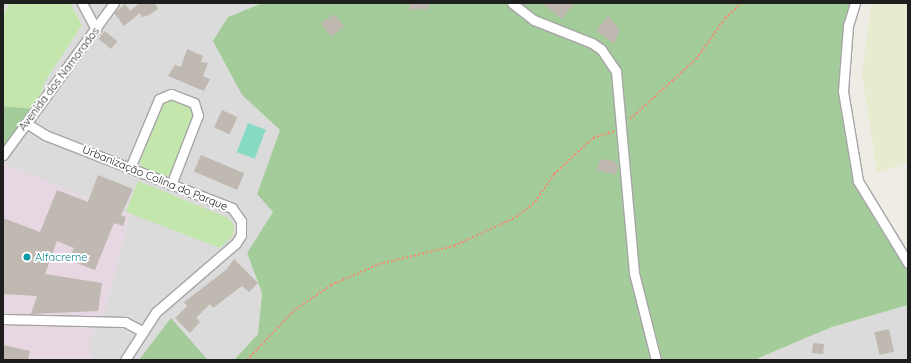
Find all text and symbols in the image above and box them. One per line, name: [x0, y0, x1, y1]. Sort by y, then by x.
street label: Avenida dos Namorados: [16, 25, 102, 133]
street label: Urbanização Colina do Parque: [80, 143, 230, 213]
place label: Alfacreme: [35, 250, 87, 264]
marker: Alfacreme: [22, 252, 32, 262]

